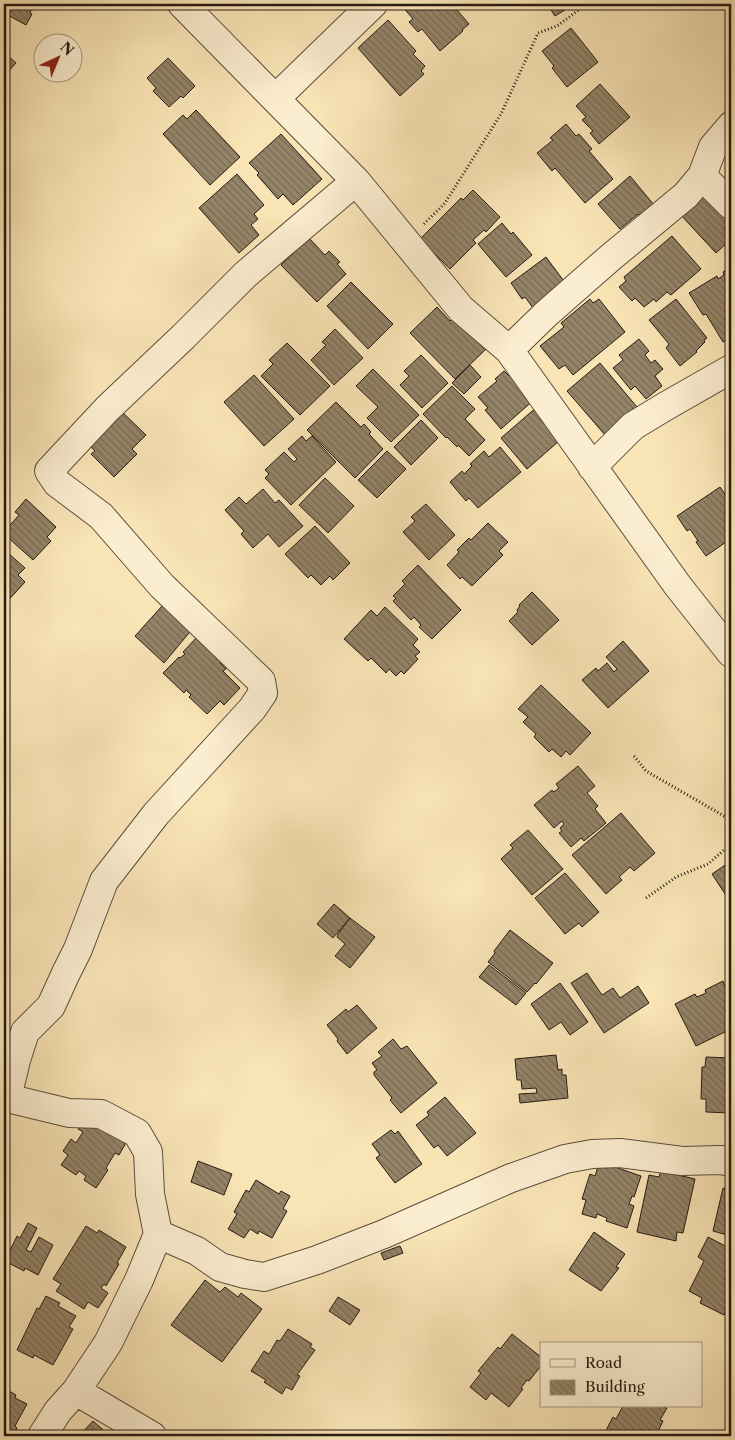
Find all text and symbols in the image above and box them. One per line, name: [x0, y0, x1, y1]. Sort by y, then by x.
north arrow: [32, 32, 82, 82]
text: N: [56, 38, 78, 59]
legend: [540, 1342, 702, 1408]
text: Road: [585, 1353, 622, 1372]
text: Building: [585, 1377, 645, 1396]

